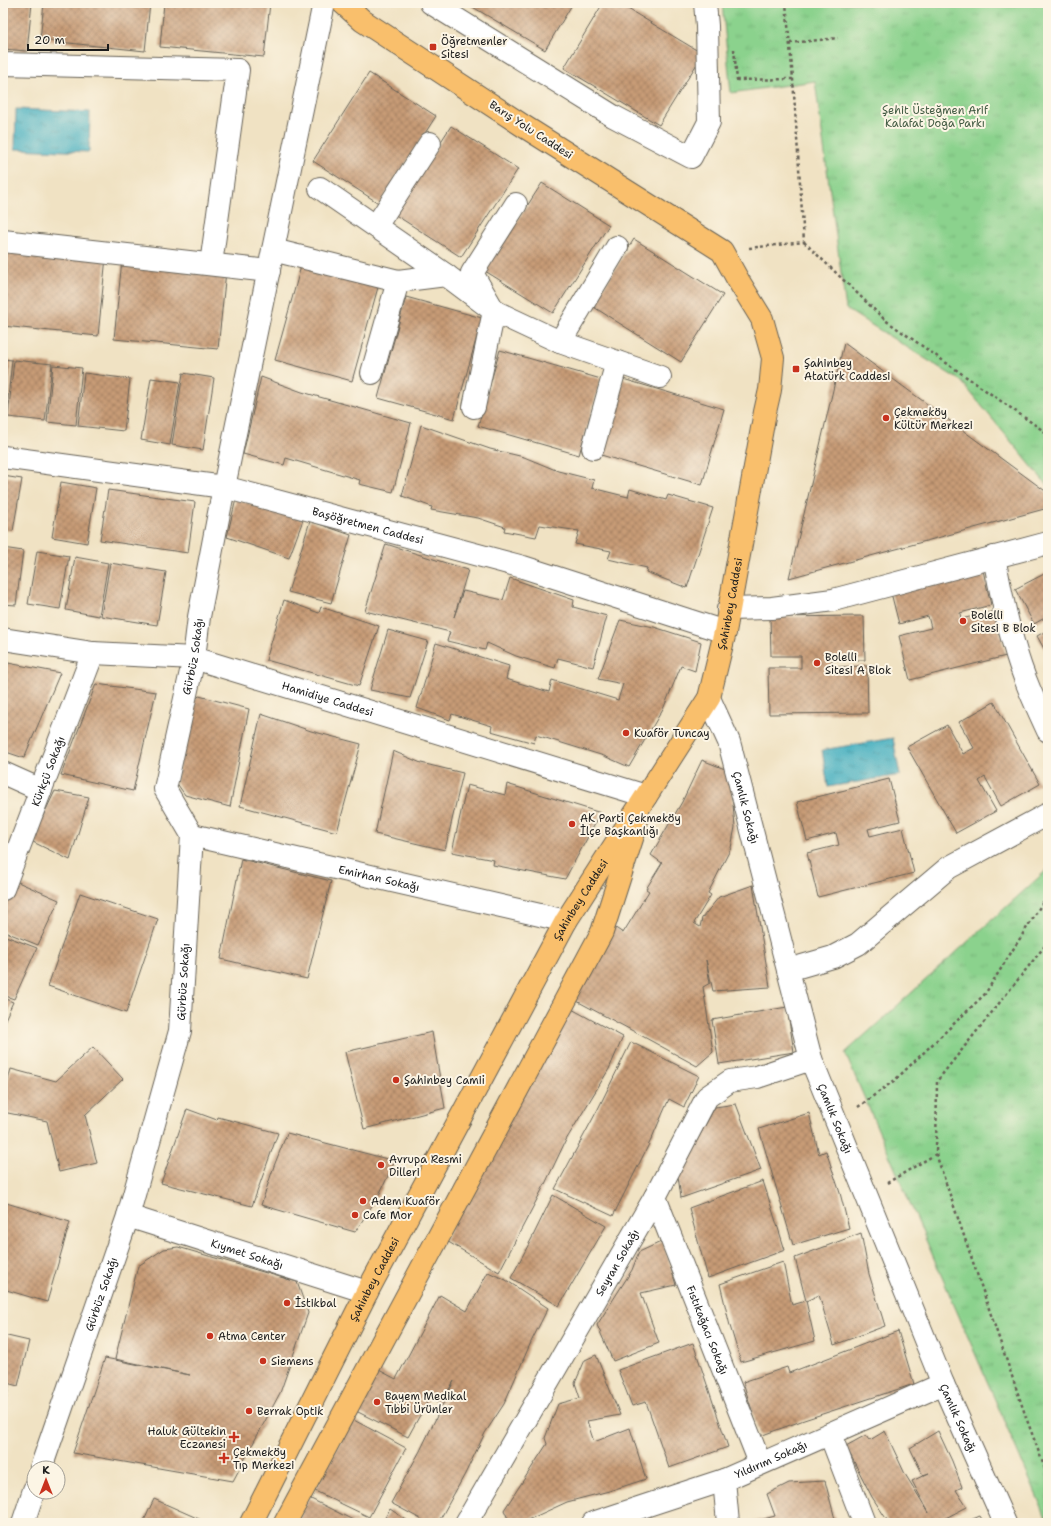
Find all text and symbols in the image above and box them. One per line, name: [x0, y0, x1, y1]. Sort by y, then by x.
scale bar: [28, 26, 108, 52]
text: 20 m: [34, 32, 65, 48]
place label: Öğretmenler Sitesi: [441, 34, 508, 62]
marker: Öğretmenler Sitesi: [428, 42, 438, 52]
street label: Barış Yolu Caddesi: [486, 97, 576, 163]
park label: Şehit Üsteğmen Arif Kalafat Doğa Parkı: [882, 103, 989, 131]
place label: Şahinbey Atatürk Caddesi: [804, 356, 890, 384]
marker: Şahinbey Atatürk Caddesi: [791, 364, 801, 374]
place label: Çekmeköy Kültür Merkezi: [894, 405, 973, 433]
marker: Çekmeköy Kültür Merkezi: [881, 413, 891, 423]
street label: Başöğretmen Caddesi: [311, 503, 425, 548]
street label: Şahinbey Caddesi: [713, 556, 746, 651]
place label: Bolelli Sitesi B Blok: [971, 608, 1036, 636]
marker: Bolelli Sitesi B Blok: [958, 616, 968, 626]
street label: Gürbüz Sokağı: [179, 617, 206, 696]
place label: Bolelli Sitesi A Blok: [825, 650, 891, 678]
marker: Bolelli Sitesi A Blok: [812, 658, 822, 668]
street label: Hamidiye Caddesi: [280, 678, 375, 720]
place label: Kuaför Tuncay: [634, 726, 710, 741]
marker: Kuaför Tuncay: [621, 728, 631, 738]
street label: Kürkçü Sokağı: [28, 734, 68, 809]
street label: Çamlık Sokağı: [729, 770, 763, 845]
place label: AK Parti Çekmeköy İlçe Başkanlığı: [580, 811, 681, 839]
marker: AK Parti Çekmeköy İlçe Başkanlığı: [567, 819, 577, 829]
street label: Şahinbey Caddesi: [549, 856, 611, 943]
street label: Emirhan Sokağı: [337, 861, 421, 895]
street label: Gürbüz Sokağı: [173, 943, 193, 1021]
place label: Şahinbey Camii: [404, 1073, 485, 1088]
marker: Şahinbey Camii: [391, 1075, 401, 1085]
street label: Çamlık Sokağı: [814, 1081, 856, 1156]
place label: Avrupa Resmi Dilleri: [389, 1152, 462, 1180]
marker: Avrupa Resmi Dilleri: [376, 1160, 386, 1170]
place label: Adem Kuaför: [371, 1194, 440, 1209]
marker: Adem Kuaför: [358, 1196, 368, 1206]
place label: Cafe Mor: [363, 1208, 412, 1223]
marker: Cafe Mor: [350, 1210, 360, 1220]
street label: Seyran Sokağı: [592, 1226, 642, 1299]
street label: Şahinbey Caddesi: [346, 1234, 403, 1324]
street label: Kıymet Sokağı: [209, 1235, 285, 1272]
street label: Gürbüz Sokağı: [81, 1255, 121, 1333]
street label: Fıstıkağacı Sokağı: [683, 1283, 732, 1377]
place label: İstikbal: [295, 1296, 337, 1311]
marker: İstikbal: [282, 1298, 292, 1308]
place label: Atma Center: [218, 1329, 286, 1344]
marker: Atma Center: [205, 1331, 215, 1341]
place label: Siemens: [271, 1354, 314, 1369]
marker: Siemens: [258, 1356, 268, 1366]
street label: Çamlık Sokağı: [936, 1381, 980, 1455]
place label: Bayem Medikal Tıbbi Ürünler: [385, 1389, 467, 1417]
marker: Bayem Medikal Tıbbi Ürünler: [372, 1397, 382, 1407]
place label: Berrak Optik: [257, 1404, 324, 1419]
marker: Berrak Optik: [244, 1406, 254, 1416]
place label: Haluk Gültekin Eczanesi: [148, 1424, 226, 1452]
marker: Haluk Gültekin Eczanesi: [229, 1432, 239, 1442]
street label: Yıldırım Sokağı: [732, 1437, 809, 1482]
place label: Çekmeköy Tıp Merkezi: [233, 1445, 294, 1473]
marker: Çekmeköy Tıp Merkezi: [218, 1452, 230, 1464]
north arrow: [26, 1460, 66, 1500]
text: K: [42, 1463, 50, 1478]

